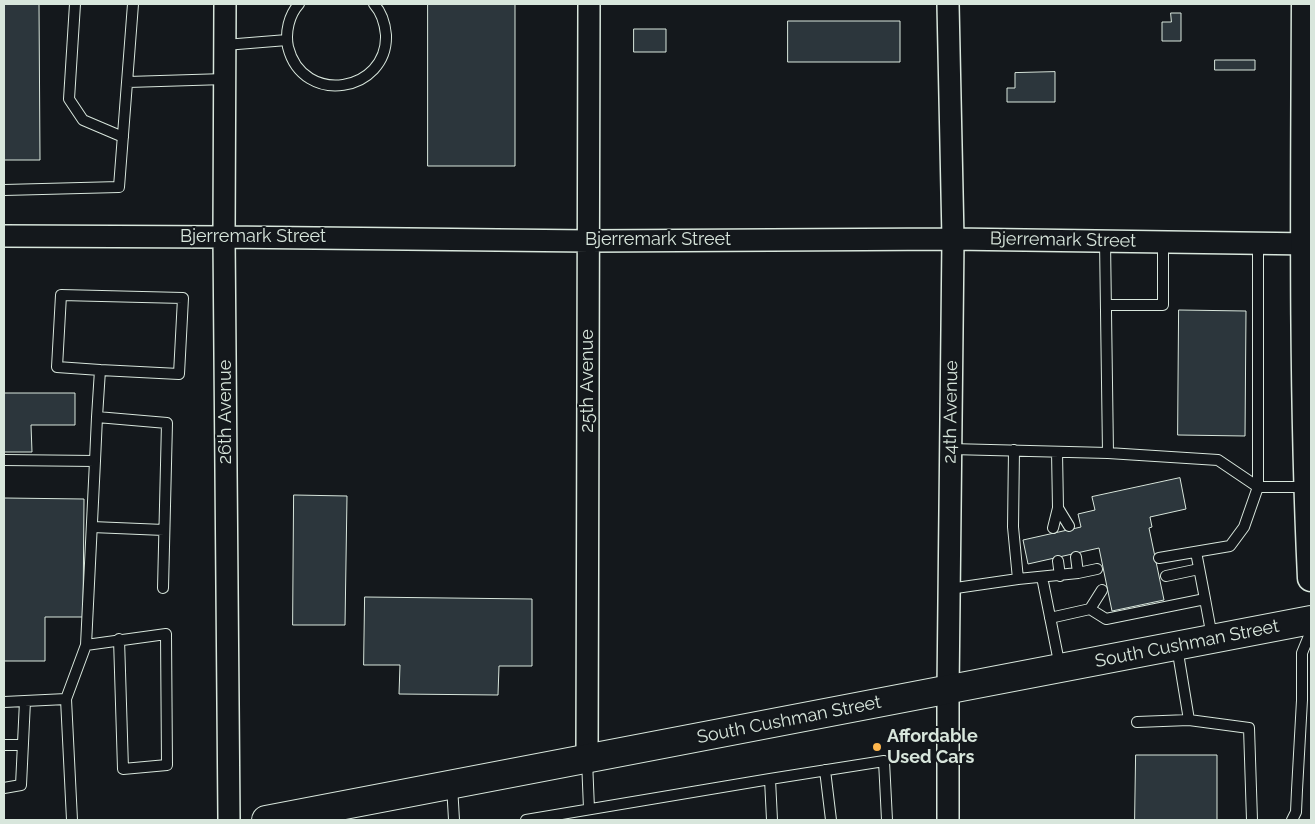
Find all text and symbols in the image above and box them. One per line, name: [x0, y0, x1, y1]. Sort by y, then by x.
street label: Bjerremark Street: [180, 226, 326, 248]
street label: Bjerremark Street: [990, 228, 1136, 252]
street label: Bjerremark Street: [585, 229, 731, 251]
street label: 25th Avenue: [577, 329, 599, 433]
street label: 26th Avenue: [215, 360, 237, 464]
street label: 24th Avenue: [939, 360, 963, 464]
street label: South Cushman Street: [1093, 616, 1281, 672]
street label: South Cushman Street: [695, 692, 883, 748]
place label: Affordable Used Cars: [887, 726, 978, 769]
marker: Affordable Used Cars: [871, 741, 883, 753]

